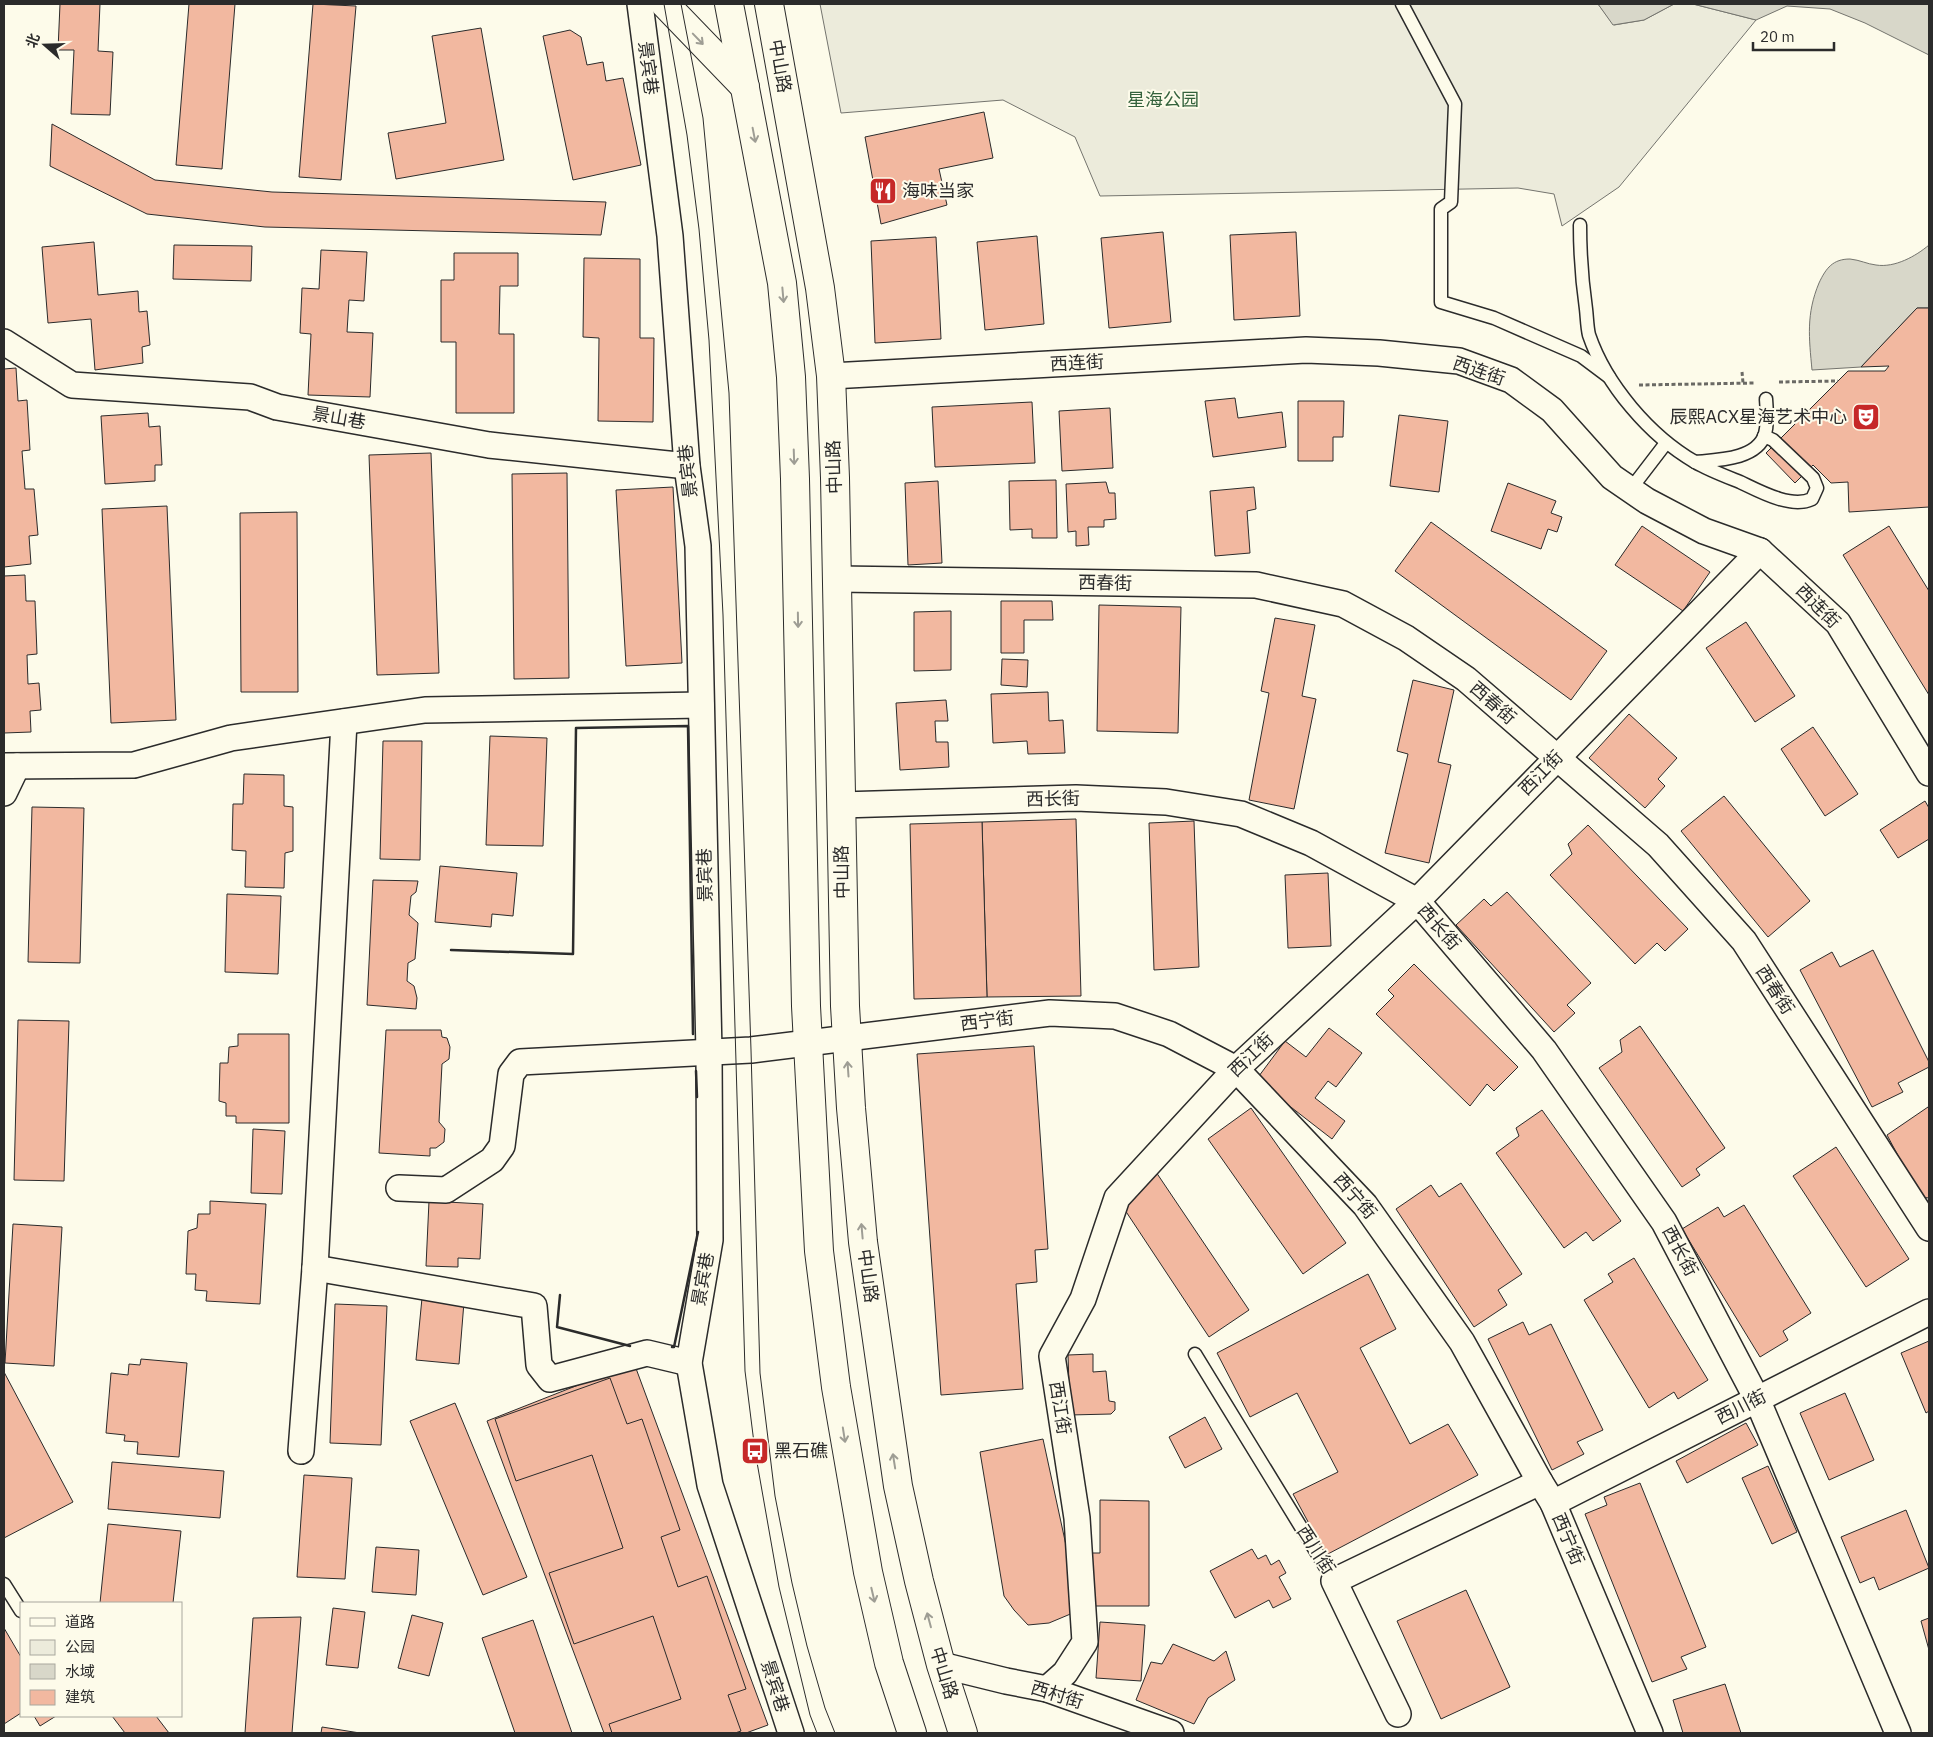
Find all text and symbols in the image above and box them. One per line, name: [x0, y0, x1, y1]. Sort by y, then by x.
north arrow: [20, 20, 70, 70]
scale bar: [1753, 20, 1834, 52]
text: 20 m: [1760, 27, 1795, 46]
text: 北: [22, 31, 44, 50]
one-way arrow: [692, 33, 705, 45]
street label: 中山路: [764, 37, 797, 94]
street label: 景宾巷: [634, 40, 663, 96]
park label: 星海公园: [1127, 88, 1199, 111]
one-way arrow: [750, 127, 759, 143]
restaurant icon: 海味当家: [868, 176, 898, 206]
place label: 海味当家: [902, 179, 974, 202]
one-way arrow: [778, 287, 788, 303]
street label: 西连街: [1049, 350, 1105, 375]
street label: 西连街: [1450, 351, 1508, 390]
street label: 景山巷: [311, 401, 368, 434]
theatre icon: 辰熙ACX星海艺术中心: [1851, 402, 1881, 432]
place label: 辰熙ACX星海艺术中心: [1670, 405, 1847, 428]
street label: 中山路: [821, 440, 846, 494]
street label: 景宾巷: [673, 443, 702, 499]
one-way arrow: [789, 448, 799, 465]
street label: 西春街: [1078, 571, 1132, 594]
street label: 西连街: [1791, 578, 1846, 633]
one-way arrow: [793, 611, 803, 627]
street label: 西春街: [1465, 676, 1521, 729]
street label: 西江街: [1514, 745, 1568, 800]
street label: 西长街: [1026, 787, 1080, 810]
street label: 中山路: [830, 845, 853, 899]
street label: 景宾巷: [693, 848, 716, 902]
street label: 西长街: [1413, 899, 1466, 955]
street label: 西春街: [1751, 961, 1800, 1019]
street label: 西宁街: [959, 1006, 1015, 1035]
street label: 西江街: [1223, 1028, 1278, 1082]
one-way arrow: [844, 1061, 853, 1077]
street label: 西宁街: [1329, 1168, 1382, 1224]
street label: 西长街: [1658, 1222, 1703, 1280]
one-way arrow: [857, 1223, 867, 1239]
street label: 中山路: [853, 1248, 884, 1304]
street label: 景宾巷: [686, 1250, 719, 1307]
street label: 西江街: [1045, 1379, 1076, 1436]
street label: 西川街: [1711, 1384, 1770, 1429]
one-way arrow: [839, 1427, 849, 1443]
bus stop icon: 黑石礁: [740, 1436, 770, 1466]
place label: 黑石礁: [774, 1439, 828, 1462]
one-way arrow: [889, 1453, 899, 1469]
street label: 西宁街: [1547, 1509, 1590, 1568]
street label: 西川街: [1292, 1521, 1341, 1579]
one-way arrow: [869, 1587, 878, 1603]
legend: [20, 1602, 182, 1717]
text: 道路: [65, 1612, 95, 1631]
one-way arrow: [924, 1612, 933, 1628]
text: 公园: [65, 1637, 95, 1656]
street label: 中山路: [926, 1644, 963, 1702]
street label: 景宾巷: [756, 1657, 795, 1715]
text: 水域: [65, 1662, 95, 1681]
street label: 西村街: [1028, 1676, 1086, 1713]
text: 建筑: [65, 1687, 95, 1706]

